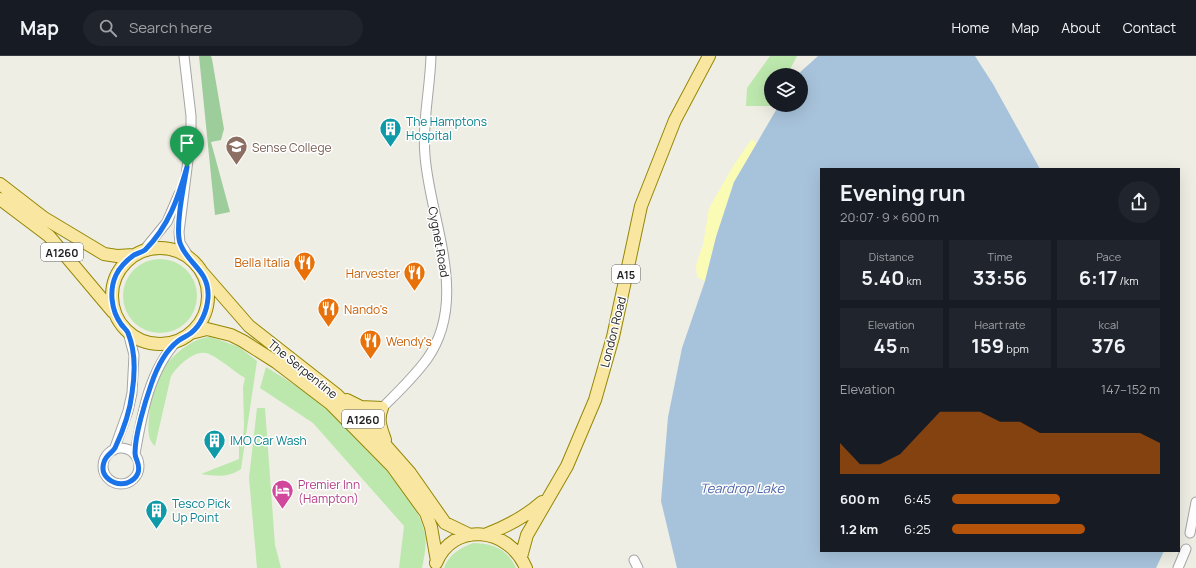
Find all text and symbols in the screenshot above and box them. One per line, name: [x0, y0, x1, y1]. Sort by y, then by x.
search box: [83, 10, 363, 46]
text: Map: [20, 15, 59, 41]
icon: search: [97, 17, 119, 39]
text: Search here: [129, 17, 212, 38]
text: Home: [952, 18, 989, 37]
text: Map: [1011, 18, 1039, 37]
text: About: [1061, 18, 1101, 37]
text: Contact: [1123, 18, 1176, 37]
map controls: [764, 68, 808, 112]
button: layers: [764, 68, 808, 112]
place label: The Hamptons Hospital: [406, 113, 487, 144]
building icon: The Hamptons Hospital: [377, 115, 403, 148]
pin: [170, 126, 204, 167]
icon: arrive: [176, 132, 198, 154]
school or university icon: Sense College: [224, 134, 250, 167]
place label: Sense College: [252, 139, 332, 156]
text: Evening run: [840, 178, 965, 208]
button: share: [1118, 181, 1160, 223]
street label: Cygnet Road: [424, 205, 454, 279]
text: 20:07 · 9 × 600 m: [840, 208, 939, 226]
road number: A1260: [41, 243, 83, 261]
restaurant icon: Bella Italia: [292, 249, 318, 282]
text: Distance: [869, 249, 914, 264]
text: Time: [988, 249, 1012, 264]
text: Pace: [1096, 249, 1121, 264]
place label: Bella Italia: [234, 254, 290, 271]
restaurant icon: Harvester: [402, 260, 428, 293]
text: 5.40: [861, 264, 904, 291]
text: 33:56: [973, 264, 1027, 291]
text: 6:17: [1079, 264, 1117, 291]
place label: Harvester: [346, 265, 401, 282]
road number: A15: [612, 265, 640, 283]
text: km: [904, 273, 921, 288]
text: /km: [1117, 273, 1139, 288]
street label: London Road: [596, 295, 630, 369]
restaurant icon: Nando's: [315, 296, 341, 329]
place label: Nando's: [344, 301, 388, 318]
text: Elevation: [868, 317, 915, 332]
text: Heart rate: [974, 317, 1026, 332]
text: kcal: [1099, 317, 1119, 332]
restaurant icon: Wendy's: [357, 328, 383, 361]
text: 45: [874, 332, 898, 359]
text: 159: [971, 332, 1004, 359]
text: 376: [1091, 332, 1126, 359]
place label: Wendy's: [386, 333, 432, 350]
street label: The Serpentine: [265, 336, 341, 402]
text: m: [898, 341, 909, 356]
text: bpm: [1004, 341, 1029, 356]
text: Elevation: [840, 380, 895, 398]
text: 147–152 m: [1101, 380, 1160, 398]
road number: A1260: [342, 410, 384, 428]
building icon: IMO Car Wash: [202, 427, 228, 460]
place label: IMO Car Wash: [230, 432, 307, 449]
place label: Premier Inn (Hampton): [298, 476, 360, 507]
hotel icon: Premier Inn (Hampton): [269, 478, 295, 511]
water label: Teardrop Lake: [700, 479, 785, 497]
text: 600 m: [840, 490, 879, 508]
text: 6:45: [904, 490, 931, 508]
place label: Tesco Pick Up Point: [172, 495, 231, 526]
building icon: Tesco Pick Up Point: [143, 497, 169, 530]
text: 1.2 km: [840, 520, 878, 538]
text: 6:25: [904, 520, 931, 538]

